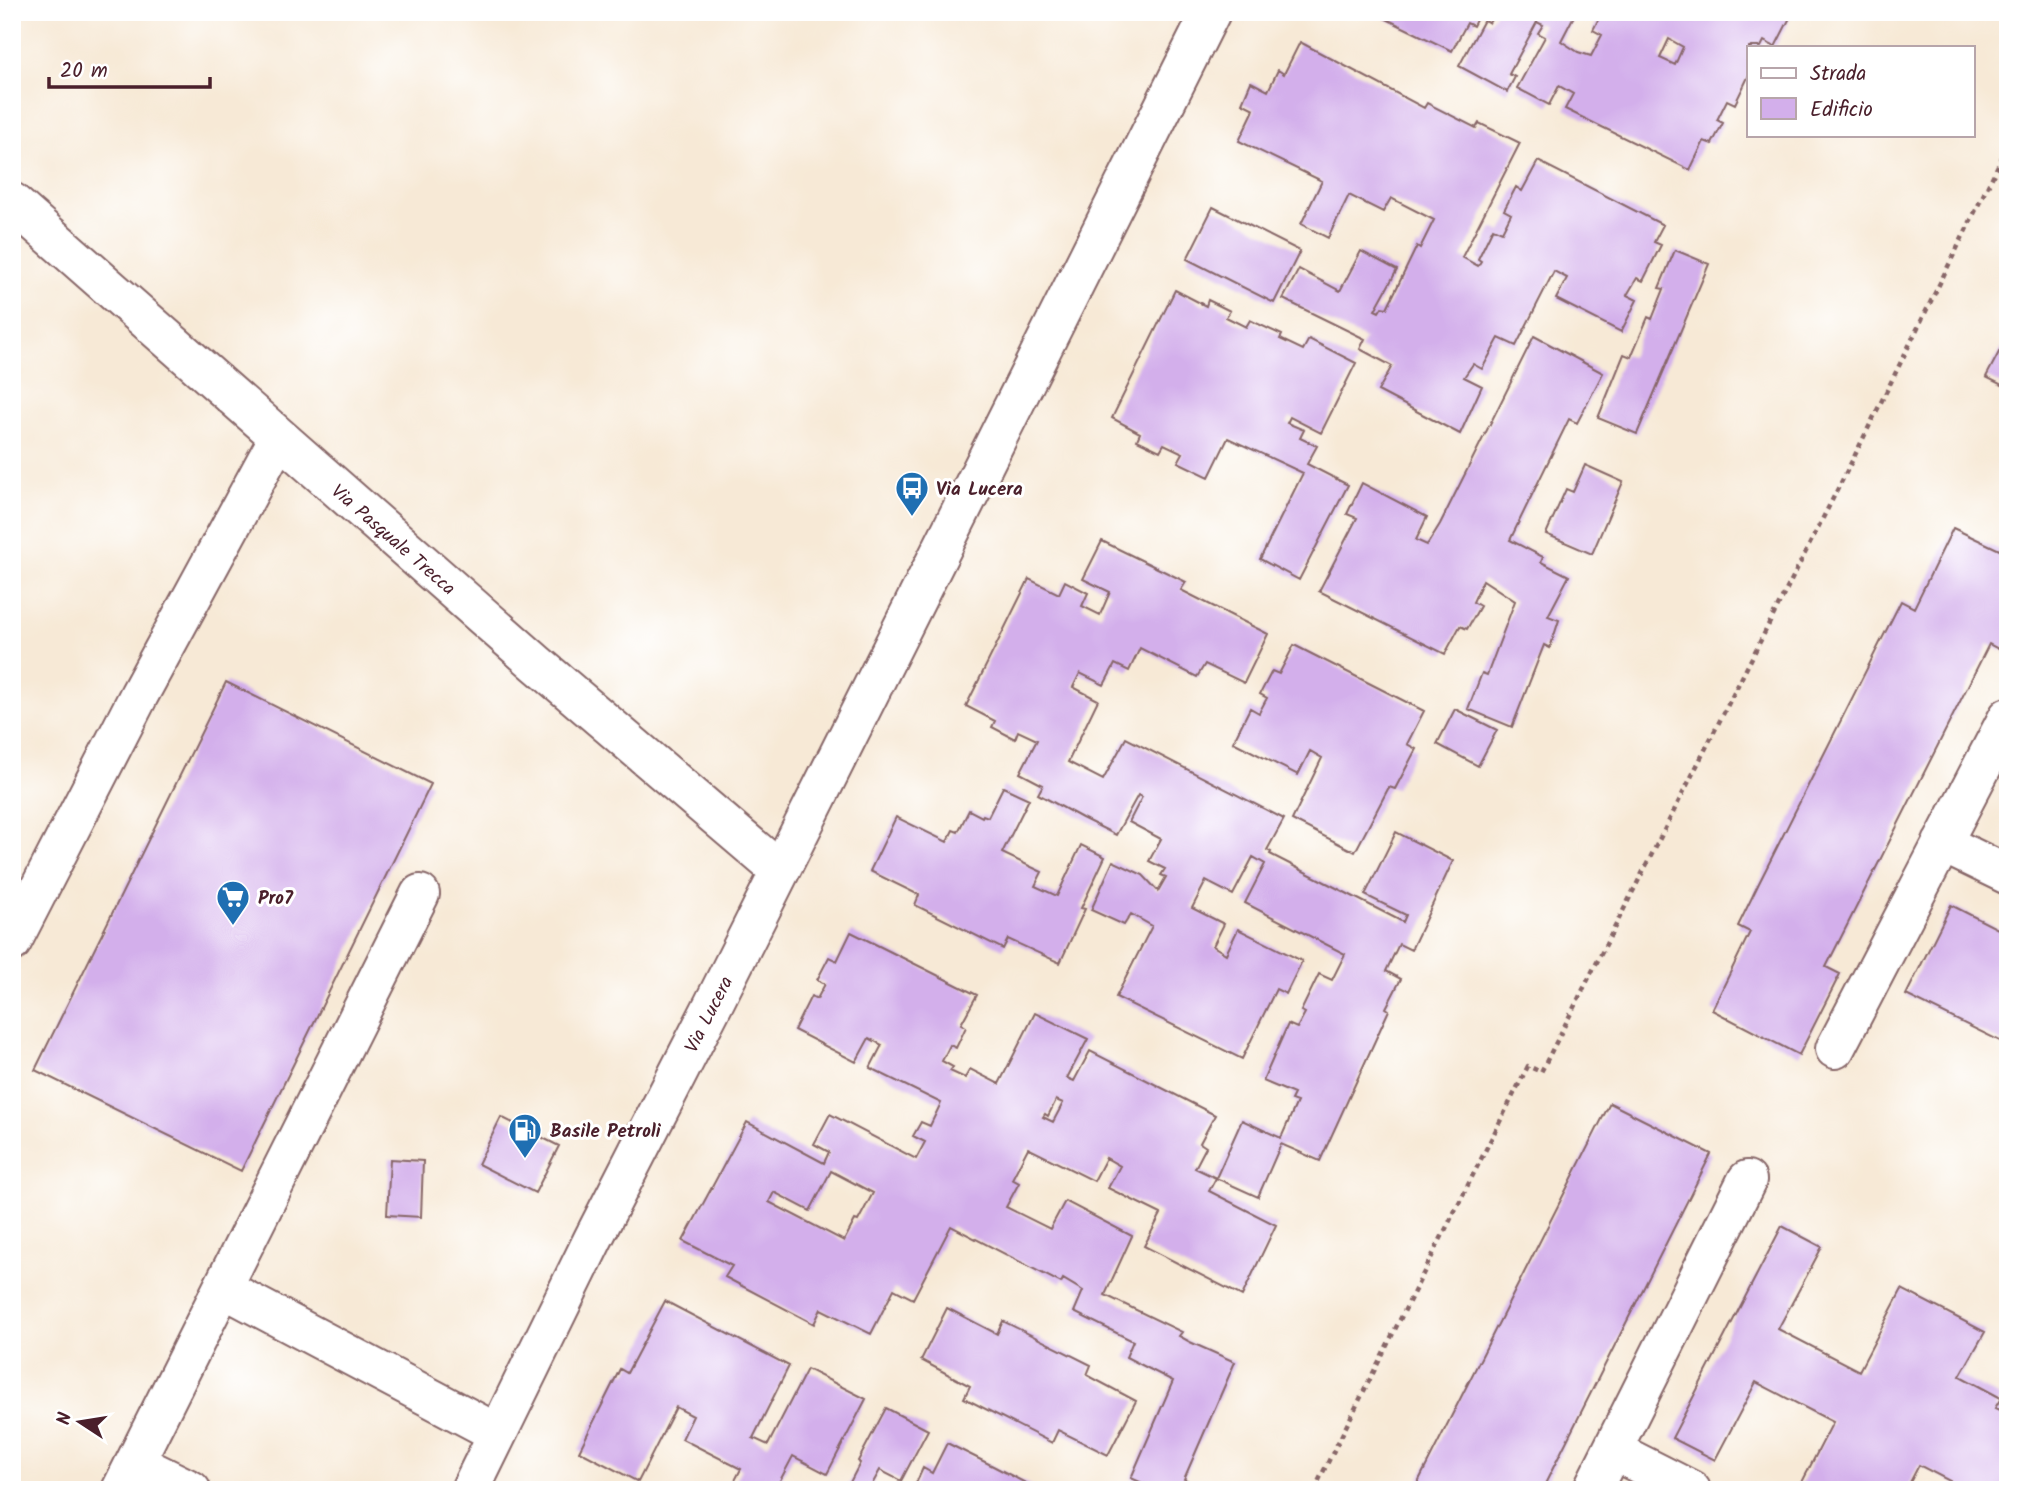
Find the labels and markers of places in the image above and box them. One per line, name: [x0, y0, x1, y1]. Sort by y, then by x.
bus stop icon: Via Lucera: [893, 469, 931, 518]
place label: Via Lucera: [936, 475, 1023, 505]
supermarket icon: Pro7: [214, 878, 252, 927]
place label: Pro7: [258, 884, 294, 914]
fuel station icon: Basile Petroli: [506, 1111, 544, 1160]
place label: Basile Petroli: [550, 1117, 662, 1147]

